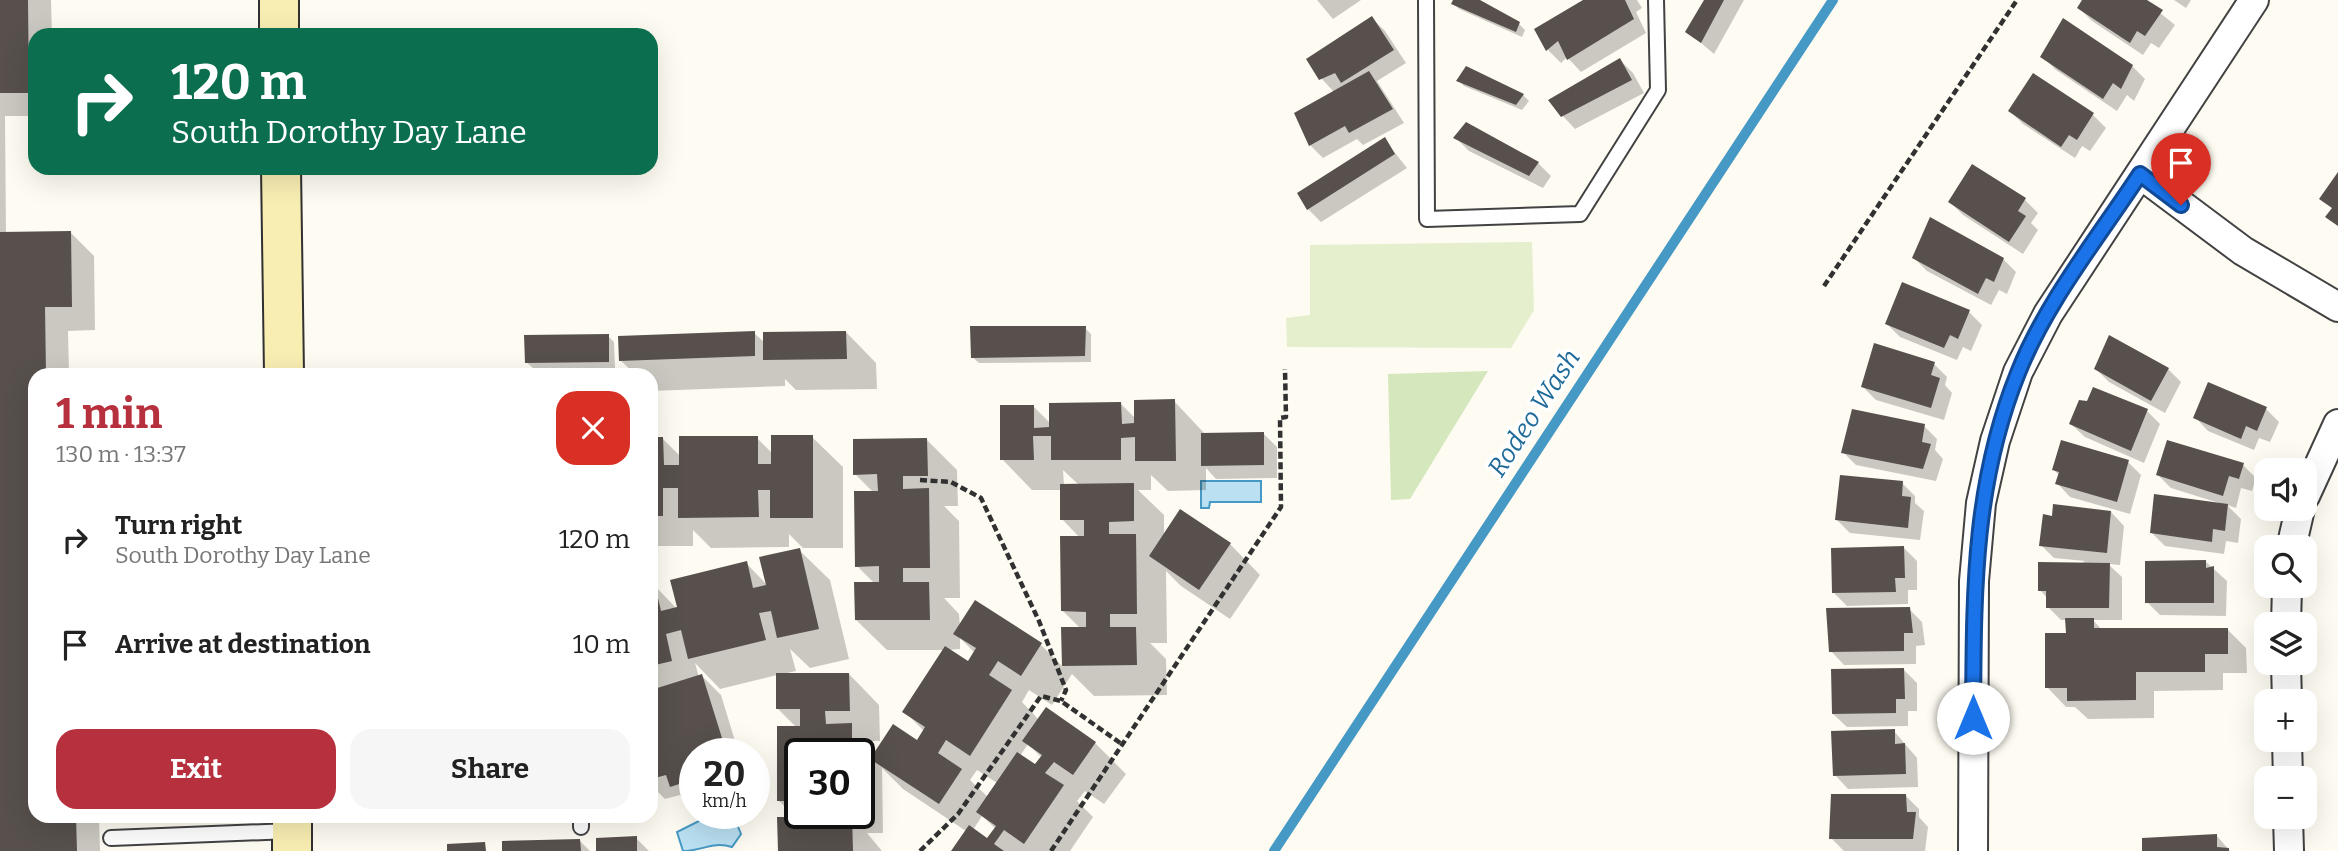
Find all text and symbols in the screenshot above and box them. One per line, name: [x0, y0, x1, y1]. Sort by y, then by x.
text: 120 m: [171, 53, 306, 112]
icon: right: [56, 56, 147, 147]
text: South Dorothy Day Lane: [171, 113, 527, 151]
pin: [2151, 133, 2211, 205]
icon: arrive: [2162, 144, 2200, 182]
water label: Rodeo Wash: [1481, 343, 1587, 483]
text: 1 min: [56, 389, 162, 439]
button: close: [556, 391, 630, 465]
text: 130 m · 13:37: [56, 440, 186, 468]
map controls: [2254, 458, 2317, 829]
button: sound: [2254, 458, 2317, 521]
text: Turn right: [115, 510, 242, 541]
icon: right: [56, 521, 94, 559]
text: 120 m: [559, 524, 630, 555]
button: search: [2254, 535, 2317, 598]
text: South Dorothy Day Lane: [115, 541, 371, 569]
button: layers: [2254, 612, 2317, 675]
icon: arrive: [56, 626, 94, 664]
text: Arrive at destination: [115, 629, 370, 660]
text: 10 m: [573, 629, 630, 660]
position arrow: [1936, 681, 2010, 755]
button: +: [2254, 689, 2317, 752]
button: Exit: [56, 729, 336, 809]
button: Share: [350, 729, 630, 809]
speed limit sign: 30: [784, 738, 875, 829]
text: 20: [704, 753, 745, 795]
button: −: [2254, 766, 2317, 829]
text: km/h: [702, 790, 747, 812]

